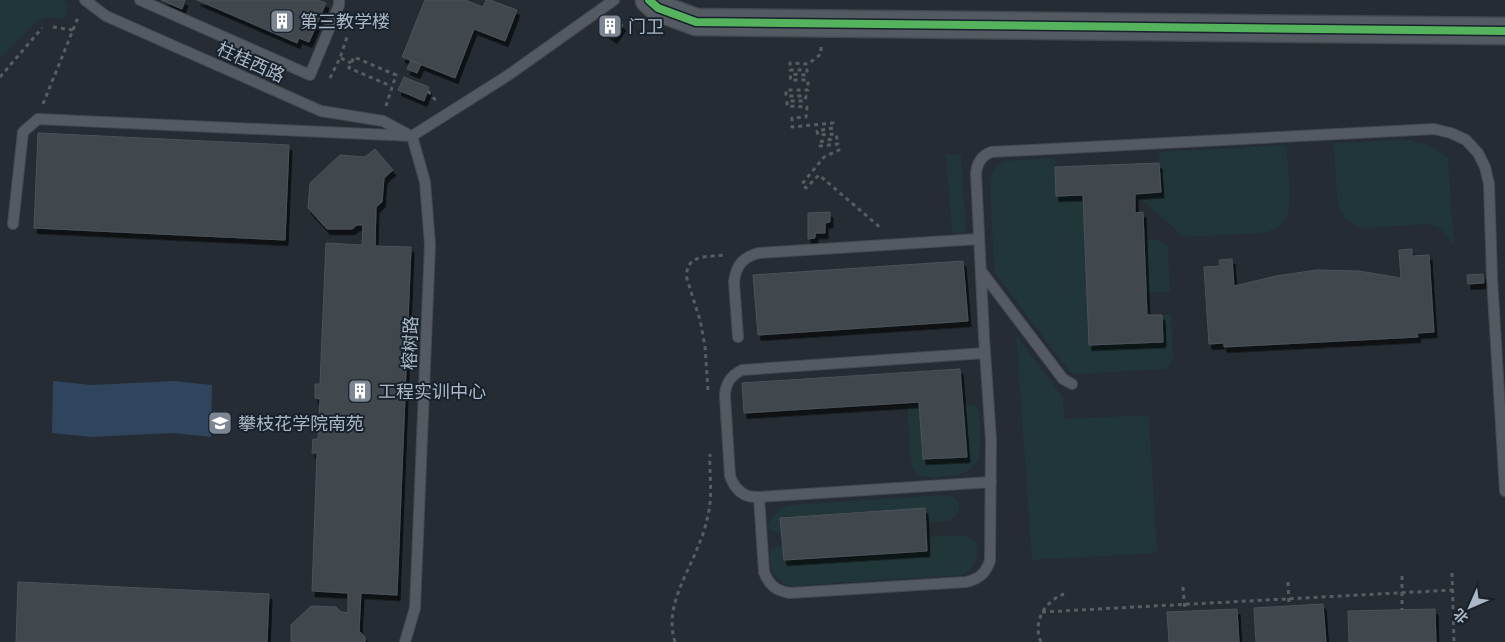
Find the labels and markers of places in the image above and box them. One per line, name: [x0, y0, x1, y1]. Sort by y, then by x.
building icon: 第三教学楼: [269, 8, 295, 34]
place label: 第三教学楼: [300, 11, 390, 32]
building icon: 门卫: [597, 13, 623, 39]
place label: 门卫: [628, 16, 664, 37]
building icon: 工程实训中心: [347, 378, 373, 404]
place label: 工程实训中心: [378, 381, 486, 402]
school or university icon: 攀枝花学院南苑: [207, 410, 233, 436]
place label: 攀枝花学院南苑: [238, 413, 364, 434]

